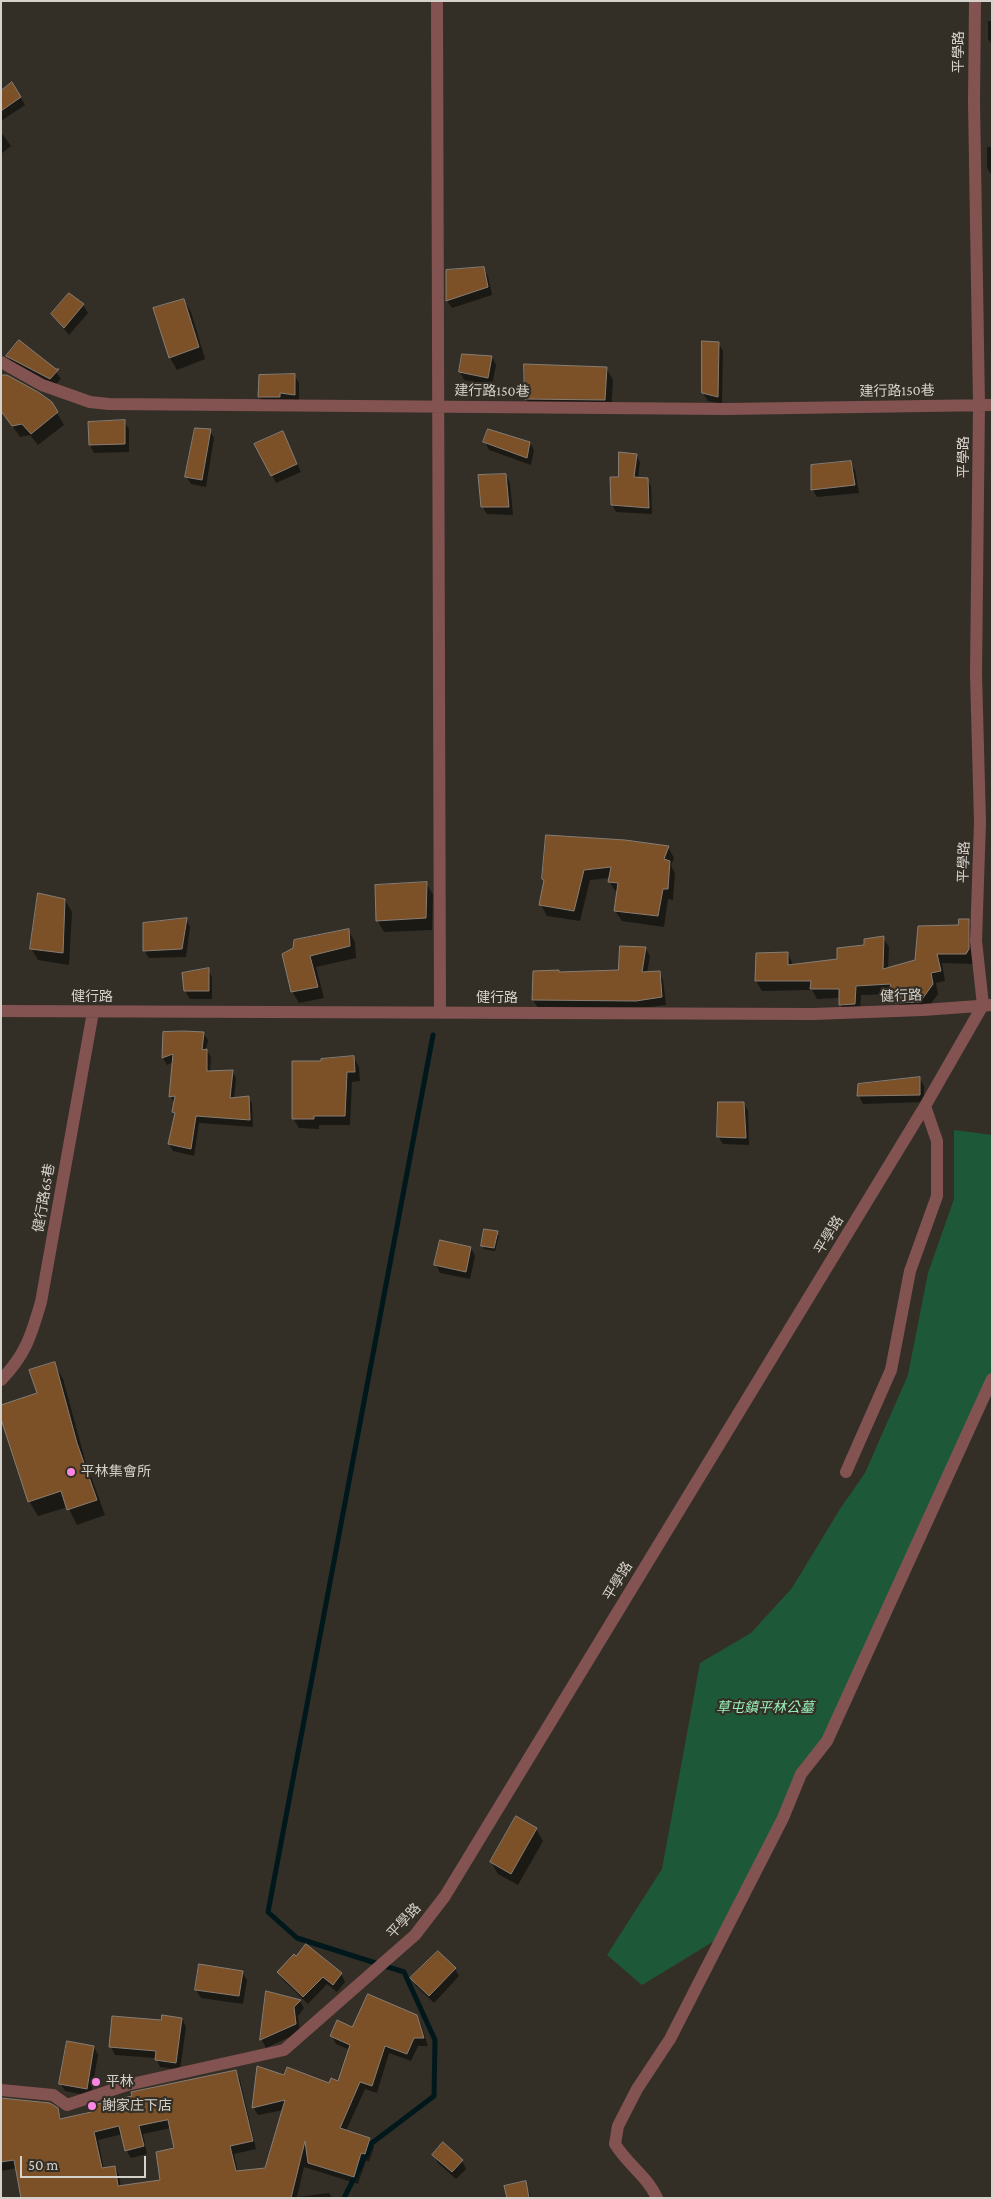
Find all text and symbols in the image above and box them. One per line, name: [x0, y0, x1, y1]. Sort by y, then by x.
street label: 平學路: [951, 31, 967, 73]
street label: 建行路150巷: [454, 382, 530, 400]
street label: 建行路150巷: [859, 382, 935, 400]
street label: 平學路: [956, 436, 972, 478]
street label: 平學路: [955, 841, 973, 883]
street label: 健行路: [880, 987, 922, 1005]
street label: 健行路: [71, 989, 113, 1005]
street label: 健行路: [476, 990, 518, 1006]
street label: 健行路65巷: [30, 1162, 58, 1234]
street label: 平學路: [811, 1213, 847, 1257]
place label: 平林集會所: [81, 1464, 151, 1480]
marker: 平林集會所: [65, 1466, 77, 1478]
street label: 平學路: [600, 1559, 636, 1603]
park label: 草屯鎮平林公墓: [716, 1700, 814, 1716]
street label: 平學路: [384, 1900, 424, 1942]
place label: 平林: [106, 2074, 134, 2090]
marker: 平林: [90, 2076, 102, 2088]
place label: 謝家庄下店: [102, 2098, 172, 2114]
marker: 謝家庄下店: [86, 2100, 98, 2112]
scale bar: [22, 2146, 149, 2178]
text: 50 m: [28, 2157, 58, 2173]

